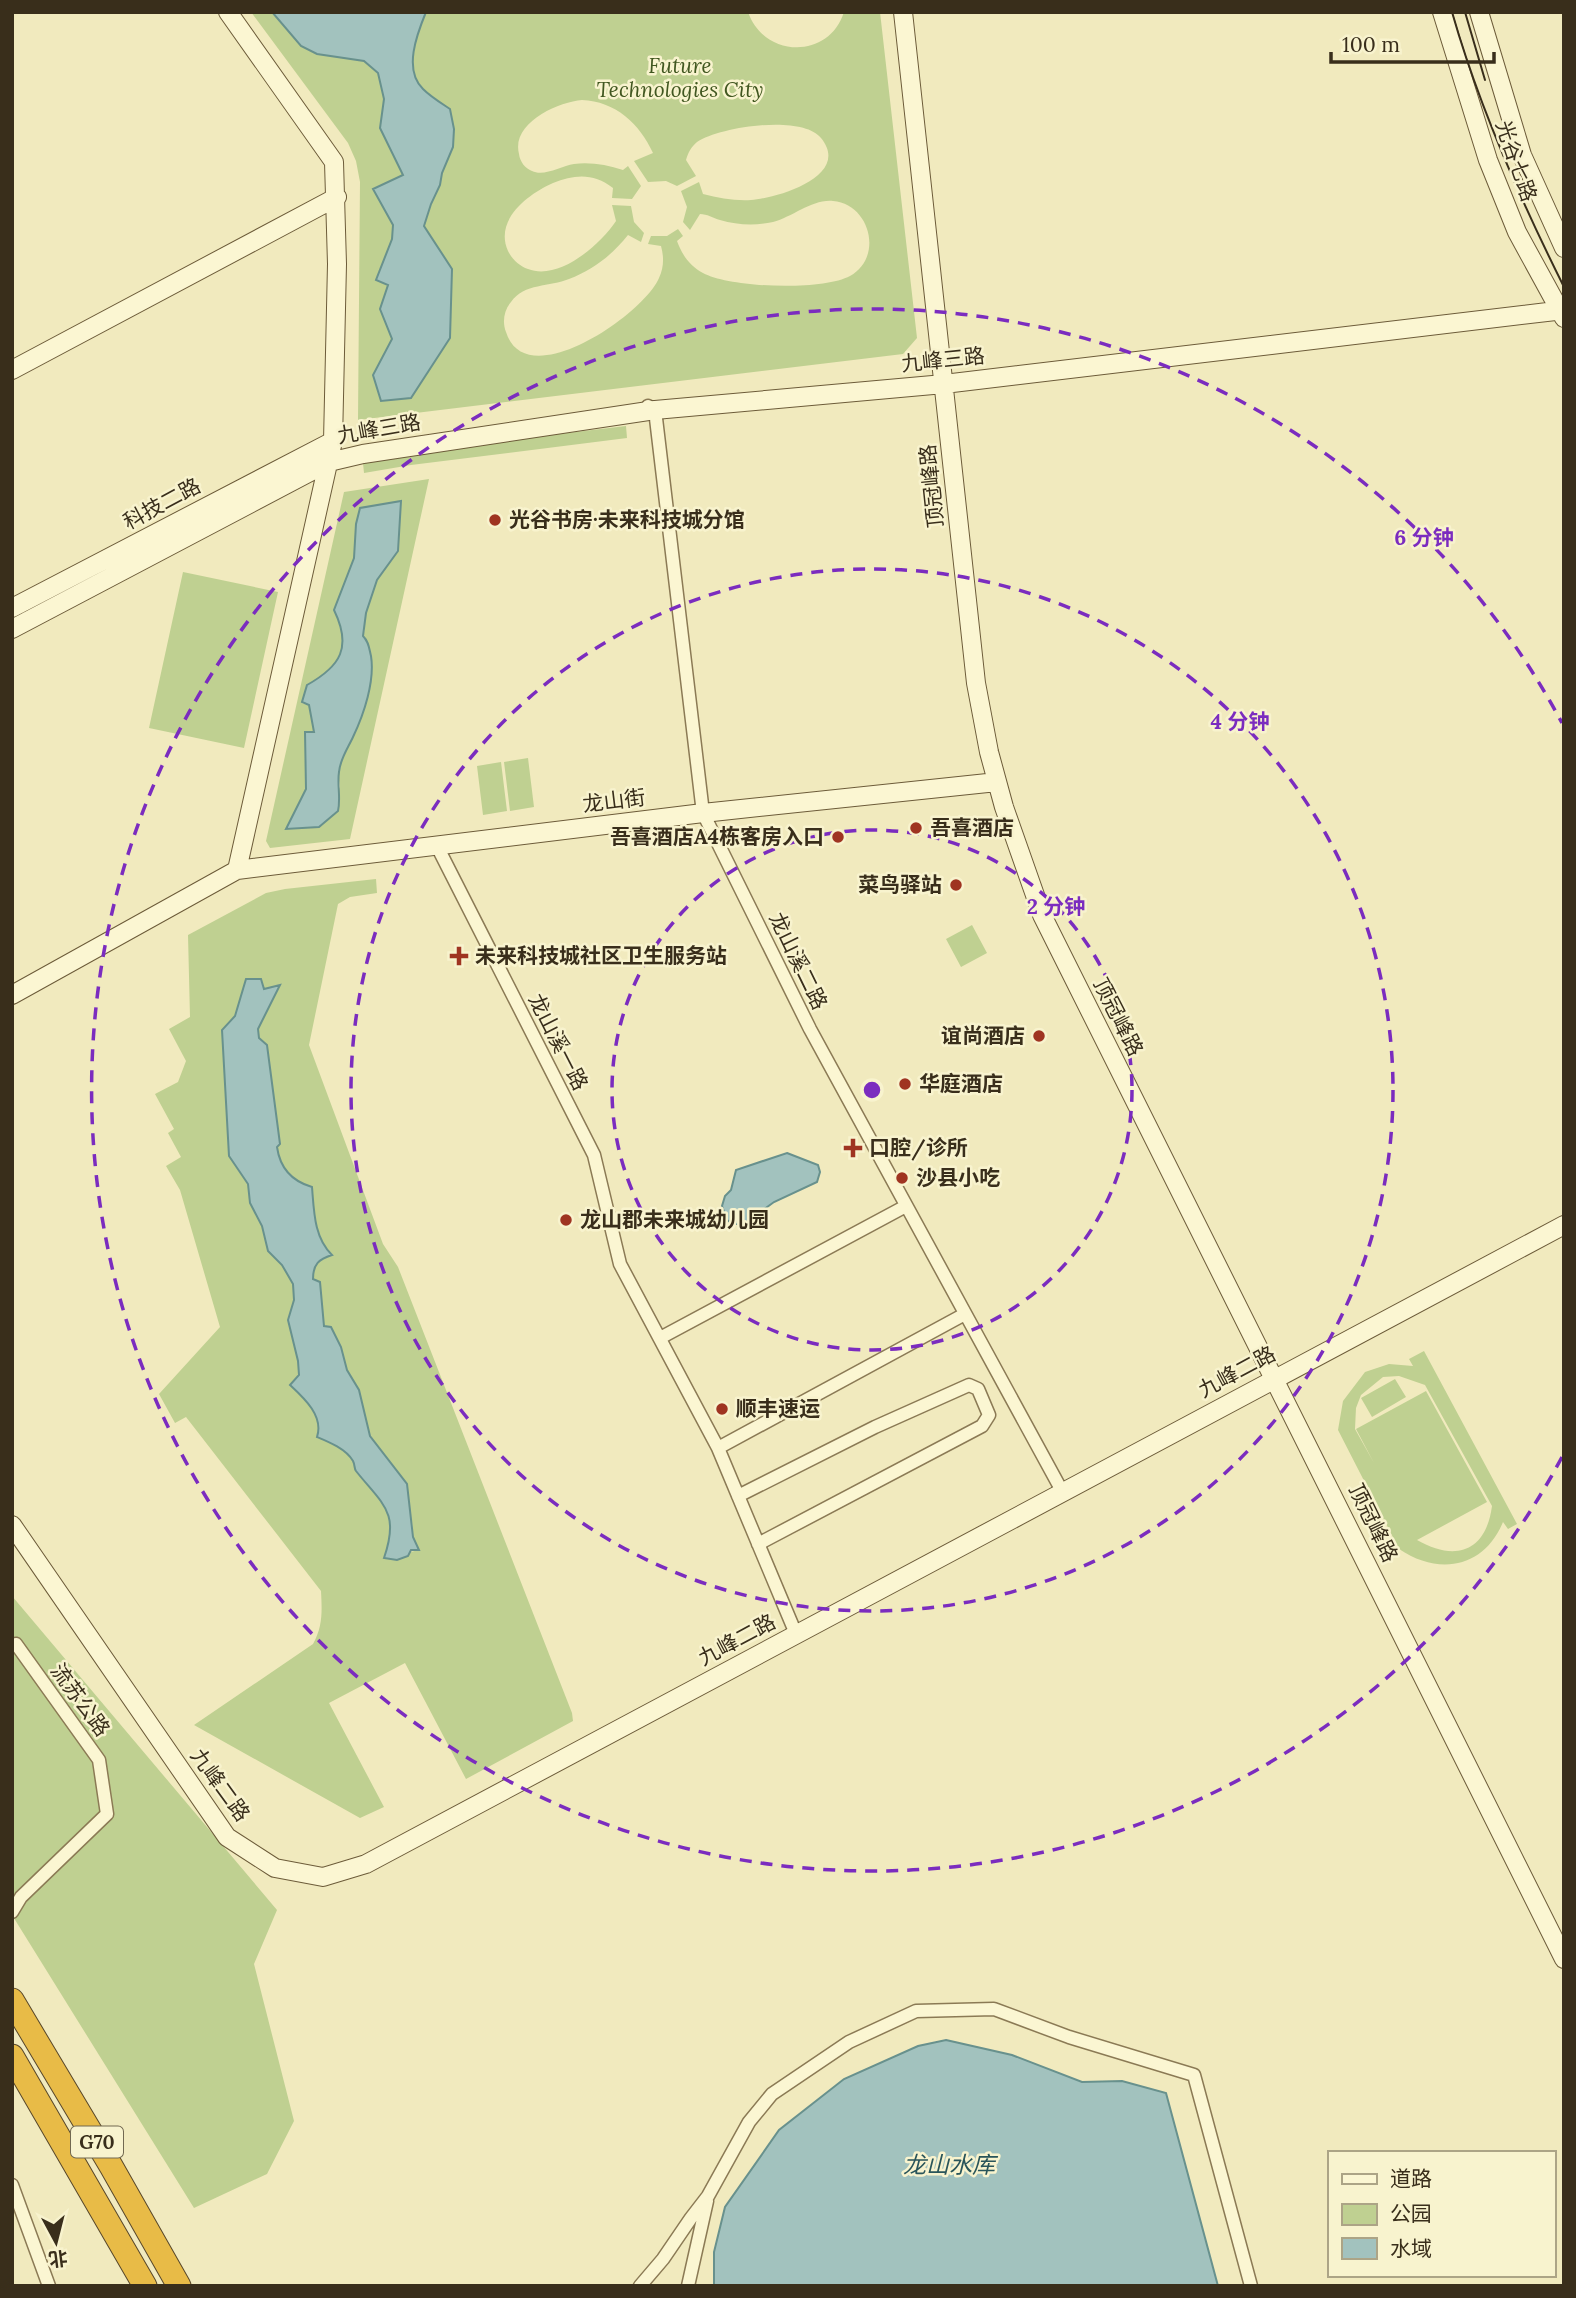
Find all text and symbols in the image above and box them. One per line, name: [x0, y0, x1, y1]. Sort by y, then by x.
scale bar: [1331, 21, 1494, 65]
text: 100 m: [1342, 31, 1400, 58]
park label: Future Technologies City: [597, 52, 763, 103]
street label: 光谷七路: [1490, 117, 1543, 205]
street label: 九峰三路: [900, 342, 986, 377]
street label: 九峰三路: [335, 408, 423, 449]
street label: 顶冠峰路: [914, 443, 949, 529]
street label: 科技二路: [118, 472, 205, 535]
place label: 光谷书房·未来科技城分馆: [509, 506, 745, 533]
marker: 光谷书房·未来科技城分馆: [487, 512, 503, 528]
text: 6 分钟: [1394, 524, 1454, 551]
text: 4 分钟: [1210, 708, 1270, 735]
street label: 龙山街: [581, 783, 647, 818]
place label: 吾喜酒店: [930, 814, 1014, 841]
marker: 吾喜酒店: [908, 820, 924, 836]
place label: 吾喜酒店A4栋客房入口: [610, 823, 824, 850]
marker: 吾喜酒店A4栋客房入口: [830, 829, 846, 845]
place label: 菜鸟驿站: [858, 871, 942, 898]
marker: 菜鸟驿站: [948, 877, 964, 893]
text: 2 分钟: [1027, 893, 1085, 920]
street label: 龙山溪二路: [763, 908, 834, 1014]
place label: 未来科技城社区卫生服务站: [475, 942, 727, 969]
marker: 未来科技城社区卫生服务站: [449, 946, 469, 966]
street label: 顶冠峰路: [1087, 973, 1150, 1060]
street label: 龙山溪一路: [523, 989, 594, 1095]
place label: 谊尚酒店: [941, 1022, 1025, 1049]
marker: 谊尚酒店: [1031, 1028, 1047, 1044]
place label: 华庭酒店: [919, 1070, 1003, 1097]
marker: 华庭酒店: [897, 1076, 913, 1092]
centre of rings: [860, 1078, 884, 1102]
place label: 口腔/诊所: [869, 1134, 968, 1161]
marker: 口腔/诊所: [843, 1138, 863, 1158]
place label: 沙县小吃: [916, 1164, 1000, 1191]
marker: 沙县小吃: [894, 1170, 910, 1186]
place label: 龙山郡未来城幼儿园: [580, 1206, 769, 1233]
marker: 龙山郡未来城幼儿园: [558, 1212, 574, 1228]
street label: 九峰二路: [1193, 1340, 1280, 1403]
place label: 顺丰速运: [736, 1395, 820, 1422]
marker: 顺丰速运: [714, 1401, 730, 1417]
street label: 顶冠峰路: [1343, 1479, 1404, 1566]
street label: 九峰二路: [693, 1608, 780, 1671]
street label: 流苏公路: [45, 1658, 116, 1742]
street label: 九峰二路: [185, 1743, 256, 1827]
road number: G70: [71, 2126, 123, 2158]
water label: 龙山水库: [903, 2150, 999, 2179]
legend: [1328, 2151, 1555, 2277]
text: 道路: [1390, 2165, 1432, 2192]
text: 公园: [1390, 2200, 1432, 2227]
north arrow: [21, 2207, 91, 2277]
text: 水域: [1390, 2235, 1432, 2262]
text: 北: [47, 2246, 69, 2272]

